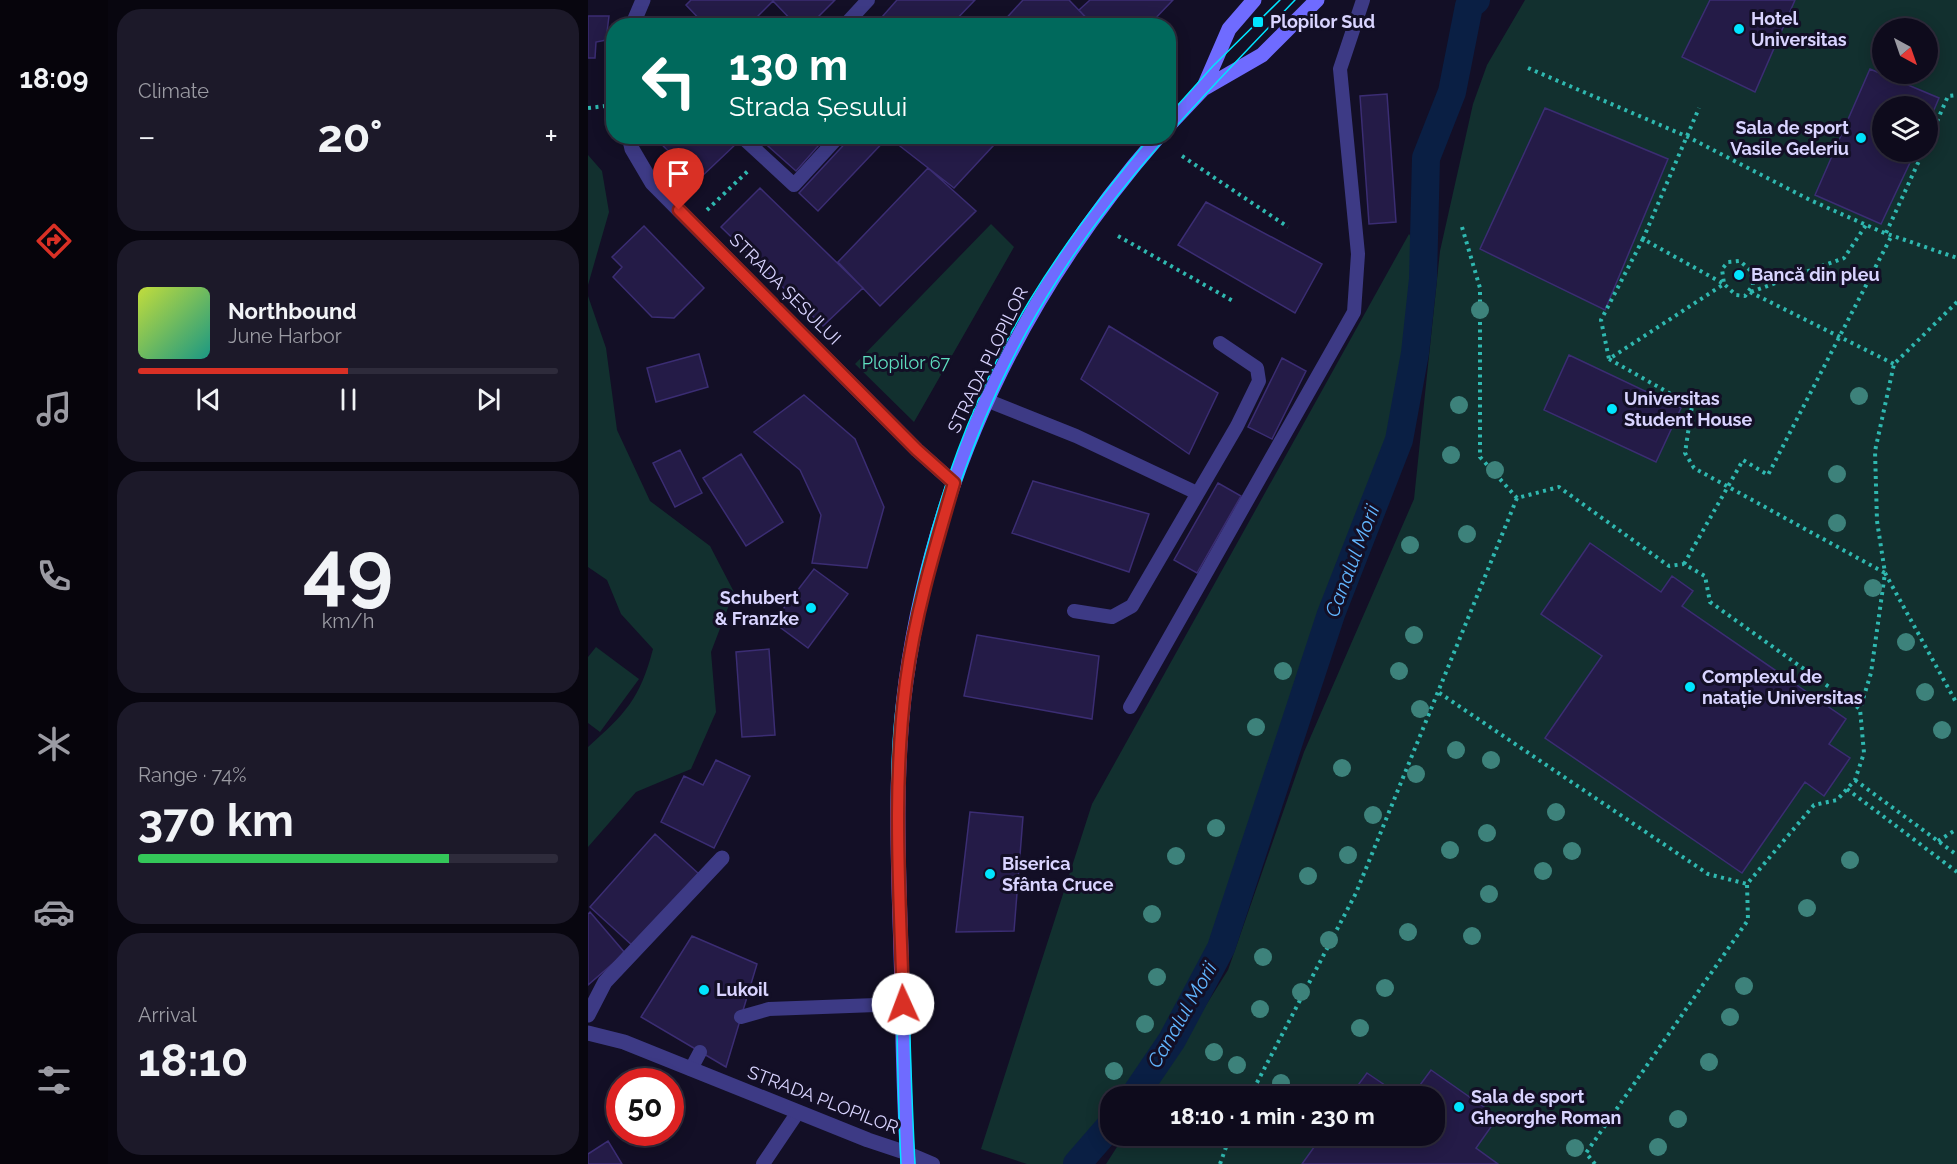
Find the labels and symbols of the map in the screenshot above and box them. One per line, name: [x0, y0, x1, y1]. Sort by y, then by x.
place label: Hotel Universitas: [1751, 8, 1847, 50]
place label: Plopilor Sud: [1270, 11, 1375, 32]
marker: Plopilor Sud: [1251, 15, 1265, 29]
north arrow: [1872, 18, 1938, 84]
marker: Hotel Universitas: [1732, 22, 1746, 36]
place label: Sala de sport Vasile Geleriu: [1730, 117, 1849, 159]
marker: Sala de sport Vasile Geleriu: [1854, 131, 1868, 145]
pin: [653, 148, 704, 210]
street label: STRADA ȘESULUI: [725, 229, 845, 349]
place label: Bancă din pleu: [1751, 264, 1880, 285]
marker: Bancă din pleu: [1732, 268, 1746, 282]
street label: STRADA PLOPILOR: [943, 283, 1032, 436]
park label: Plopilor 67: [862, 352, 951, 373]
place label: Universitas Student House: [1624, 388, 1752, 430]
marker: Universitas Student House: [1605, 402, 1619, 416]
water label: Canalul Morii: [1320, 501, 1385, 620]
place label: Schubert & Franzke: [715, 587, 799, 629]
marker: Schubert & Franzke: [804, 601, 818, 615]
place label: Complexul de natație Universitas: [1702, 666, 1863, 708]
marker: Complexul de natație Universitas: [1683, 680, 1697, 694]
place label: Biserica Sfânta Cruce: [1002, 853, 1114, 895]
marker: Biserica Sfânta Cruce: [983, 867, 997, 881]
water label: Canalul Morii: [1142, 957, 1222, 1072]
position arrow: [871, 972, 935, 1036]
place label: Lukoil: [716, 979, 769, 1000]
marker: Lukoil: [697, 983, 711, 997]
street label: STRADA PLOPILOR: [745, 1061, 902, 1138]
speed limit sign: 50: [606, 1068, 684, 1146]
place label: Sala de sport Gheorghe Roman: [1471, 1086, 1621, 1128]
marker: Sala de sport Gheorghe Roman: [1452, 1100, 1466, 1114]

